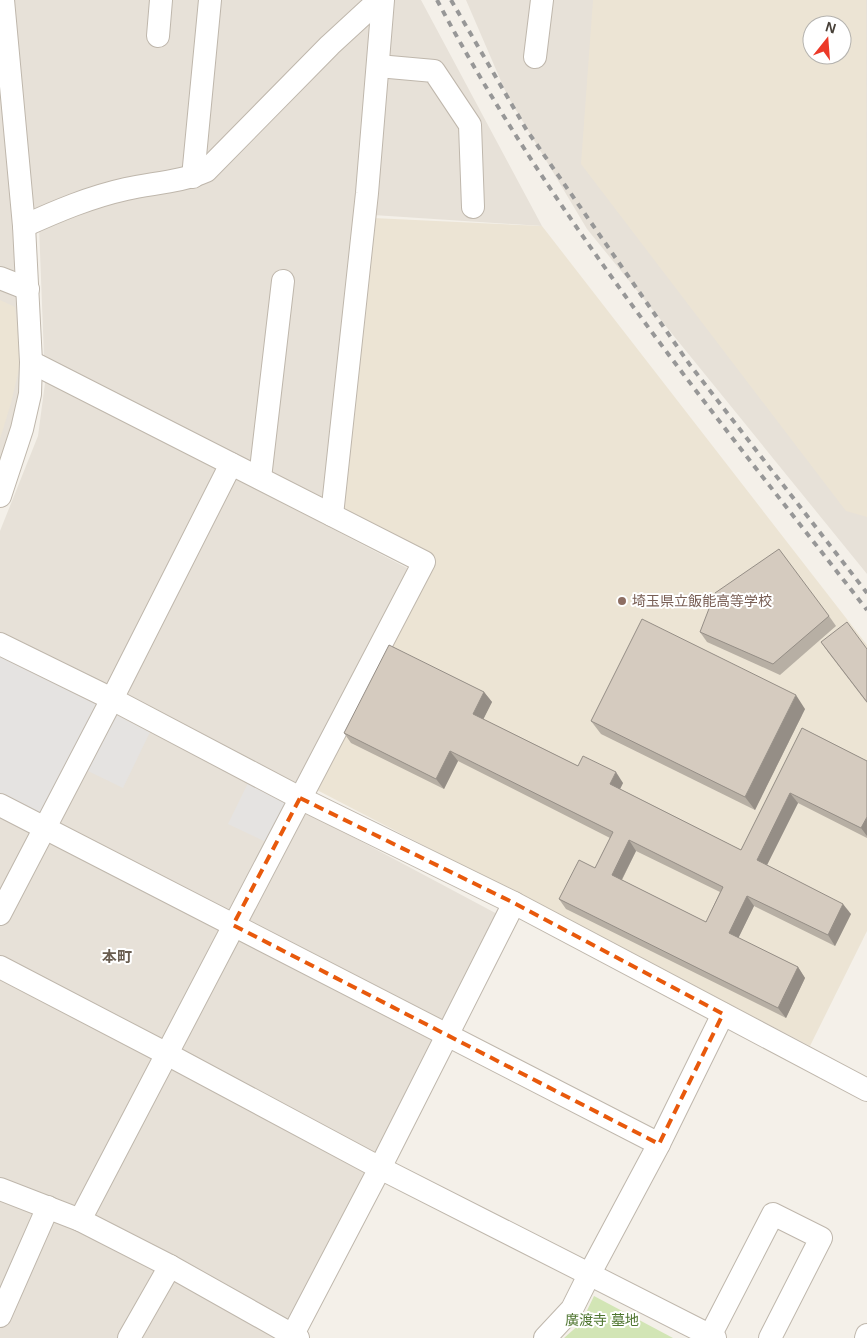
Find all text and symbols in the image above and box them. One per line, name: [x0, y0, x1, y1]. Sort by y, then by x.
north arrow: [802, 15, 852, 65]
text: N: [824, 18, 838, 37]
place label: 埼玉県立飯能高等学校: [632, 593, 772, 609]
marker: 埼玉県立飯能高等学校: [616, 595, 628, 607]
district label: 本町: [102, 948, 132, 965]
park label: 廣渡寺 墓地: [565, 1312, 639, 1328]

